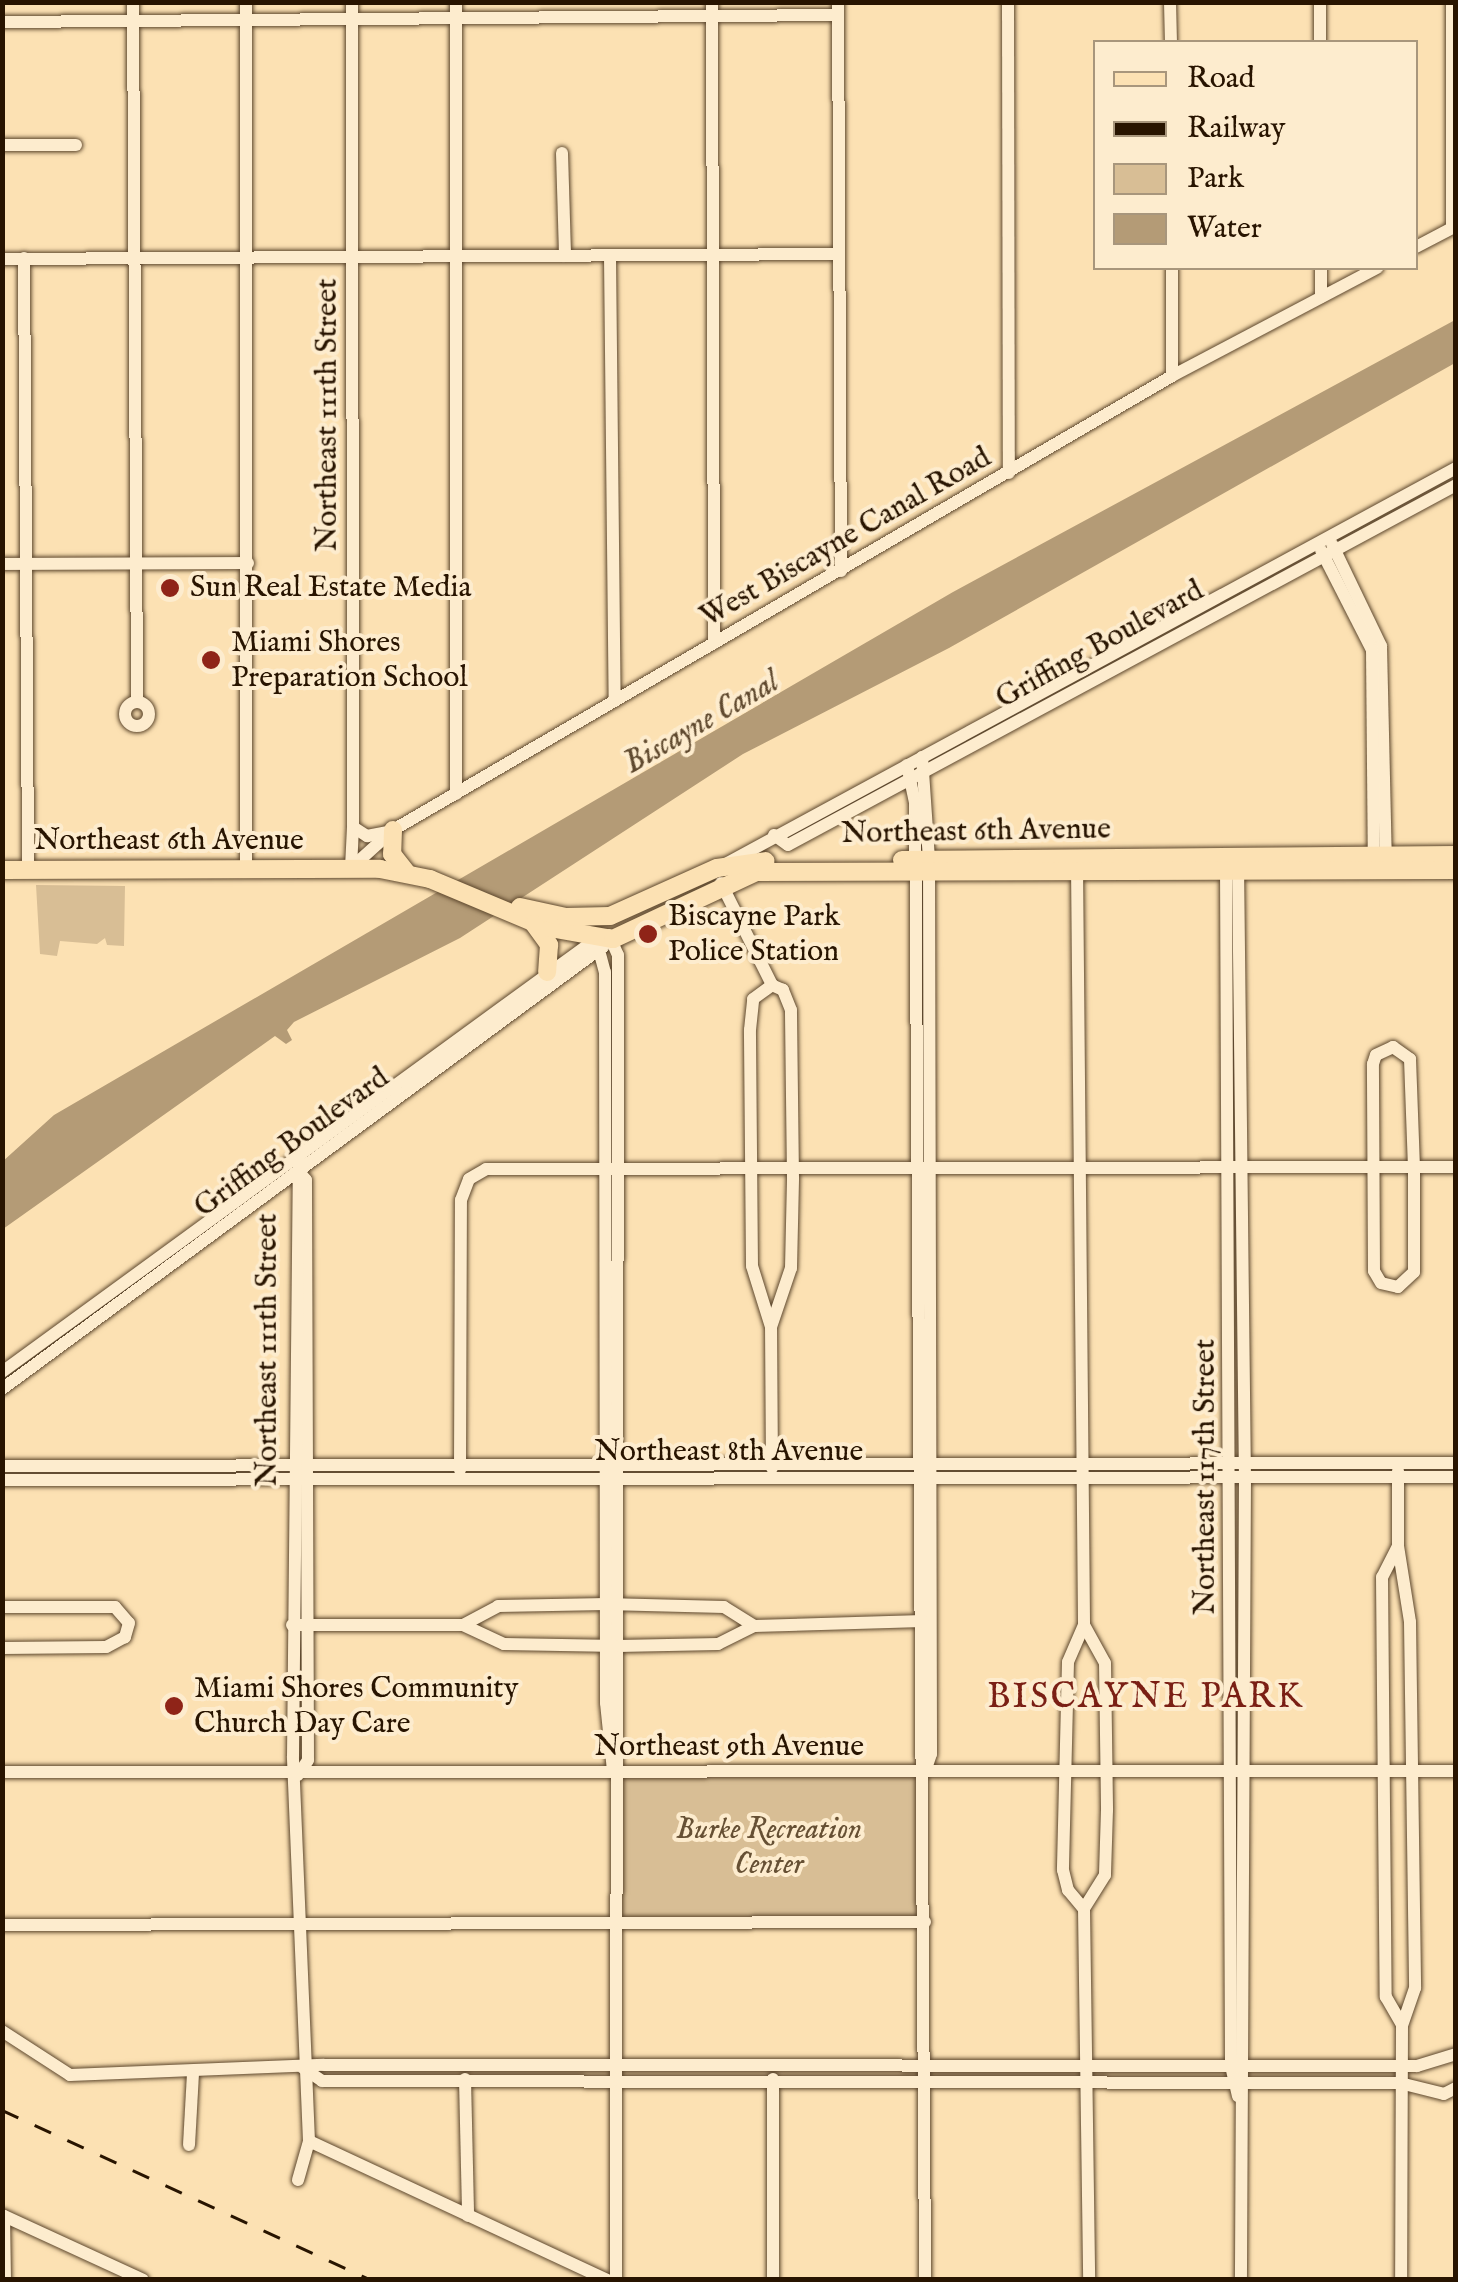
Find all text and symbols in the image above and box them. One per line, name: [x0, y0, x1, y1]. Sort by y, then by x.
legend: [1093, 40, 1418, 270]
text: Road: [1187, 60, 1255, 98]
text: Railway: [1187, 110, 1285, 148]
text: Park: [1187, 160, 1244, 198]
text: Water: [1187, 210, 1262, 248]
street label: Northeast 111th Street: [310, 278, 346, 552]
street label: West Biscayne Canal Road: [694, 440, 998, 636]
place label: Sun Real Estate Media: [190, 570, 472, 606]
street label: Griffing Boulevard: [990, 573, 1210, 717]
marker: Sun Real Estate Media: [159, 577, 181, 599]
place label: Miami Shores Preparation School: [231, 625, 468, 696]
marker: Miami Shores Preparation School: [200, 649, 222, 671]
water label: Biscayne Canal: [617, 664, 787, 784]
street label: Northeast 6th Avenue: [841, 812, 1111, 852]
street label: Northeast 6th Avenue: [34, 823, 304, 859]
place label: Biscayne Park Police Station: [668, 899, 840, 970]
marker: Biscayne Park Police Station: [637, 923, 659, 945]
street label: Griffing Boulevard: [188, 1060, 396, 1226]
street label: Northeast 111th Street: [250, 1213, 286, 1487]
street label: Northeast 117th Street: [1188, 1339, 1224, 1615]
street label: Northeast 8th Avenue: [595, 1434, 863, 1470]
place label: Miami Shores Community Church Day Care: [194, 1671, 518, 1742]
district label: BISCAYNE PARK: [987, 1677, 1305, 1719]
marker: Miami Shores Community Church Day Care: [163, 1695, 185, 1717]
street label: Northeast 9th Avenue: [594, 1729, 864, 1765]
park label: Burke Recreation Center: [676, 1812, 862, 1882]

